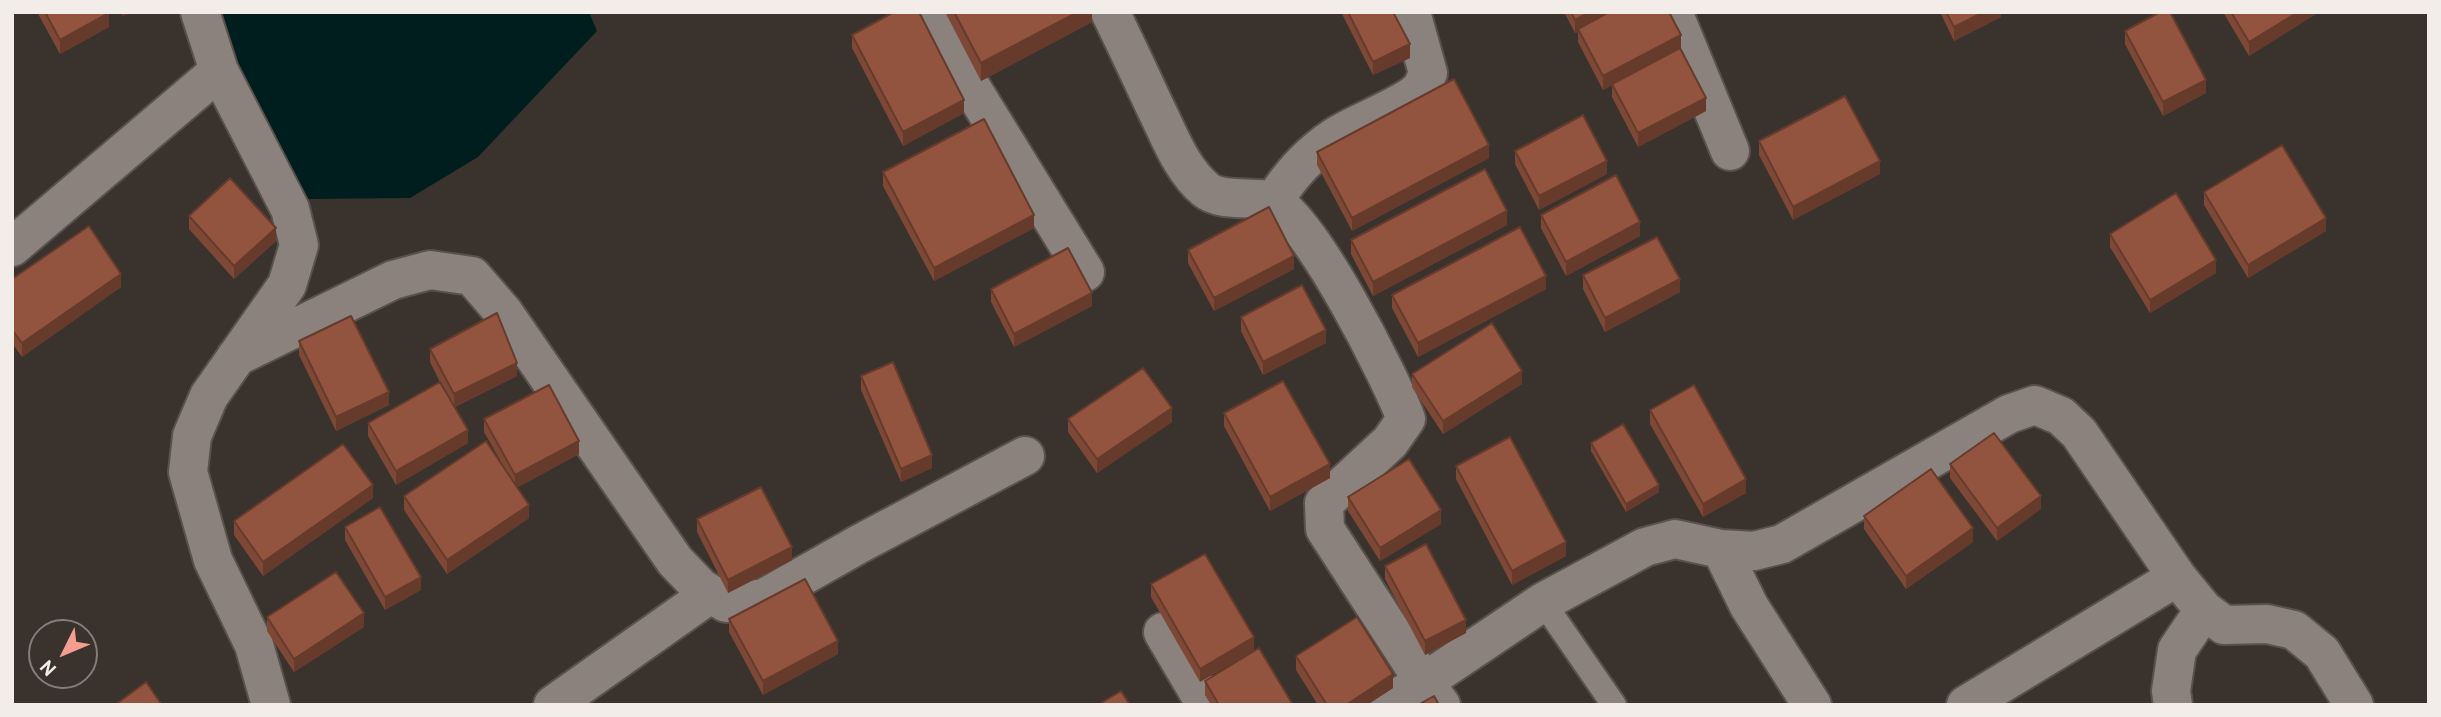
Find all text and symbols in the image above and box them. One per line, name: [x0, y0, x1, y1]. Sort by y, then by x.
north arrow: [28, 619, 98, 689]
text: N: [36, 654, 63, 680]

